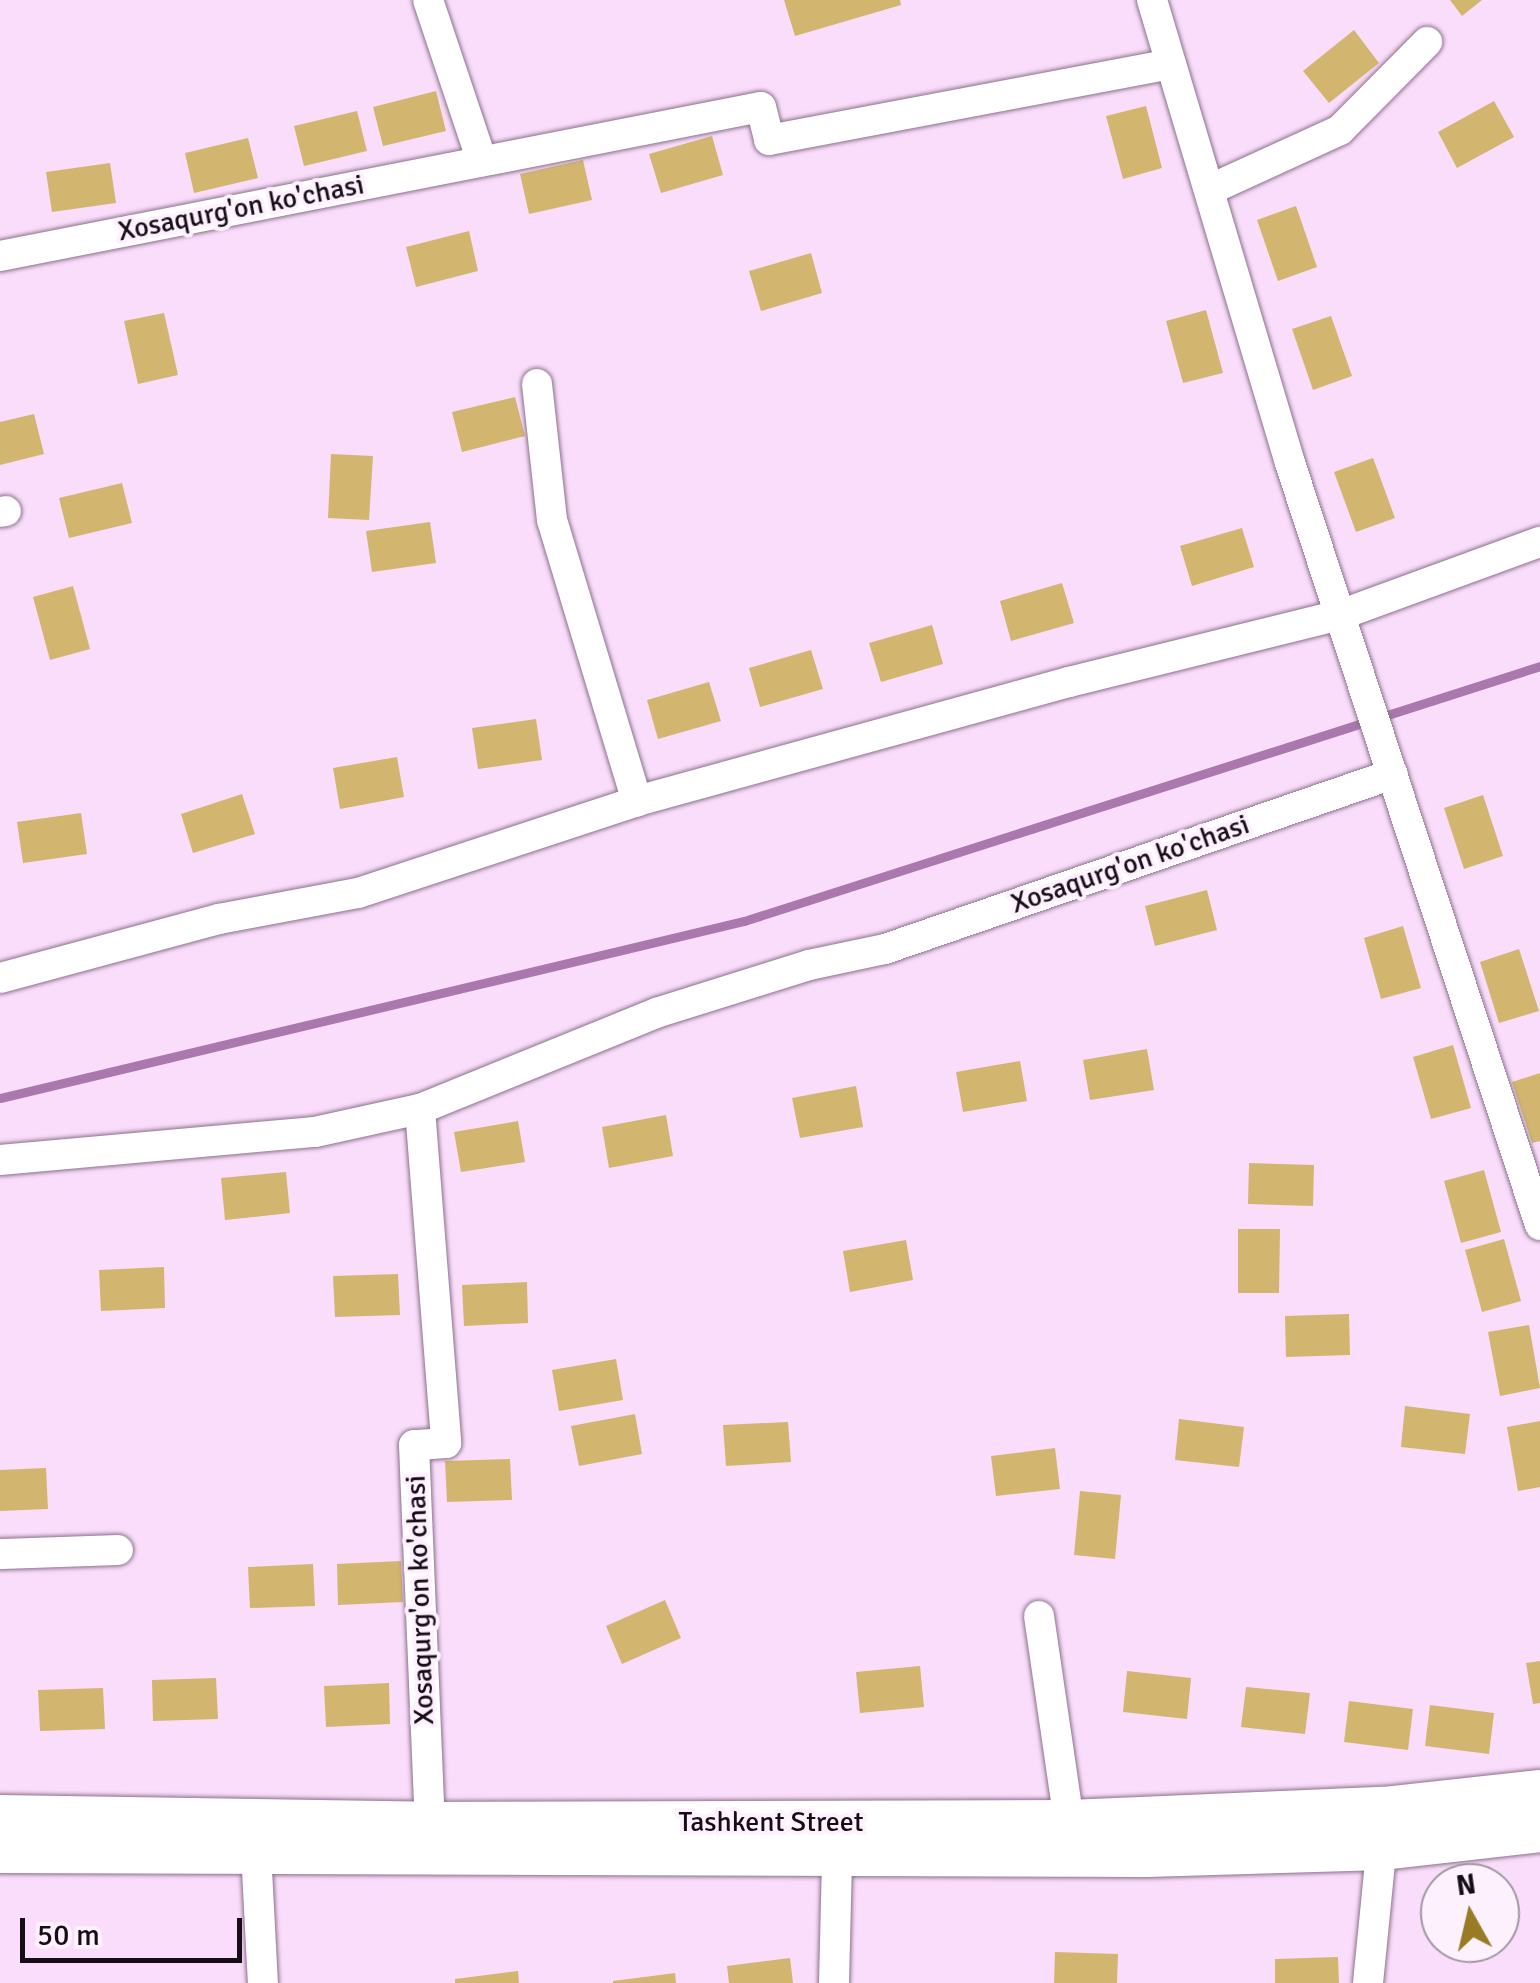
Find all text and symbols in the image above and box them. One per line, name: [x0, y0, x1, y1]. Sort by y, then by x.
street label: Xosaqurg'on ko'chasi: [115, 168, 367, 248]
street label: Xosaqurg'on ko'chasi: [1006, 807, 1254, 921]
street label: Xosaqurg'on ko'chasi: [399, 1475, 441, 1725]
street label: Tashkent Street: [678, 1805, 864, 1839]
north arrow: [1420, 1863, 1520, 1963]
text: N: [1454, 1867, 1478, 1903]
scale bar: [25, 1898, 248, 1960]
text: 50 m: [37, 1917, 100, 1954]

